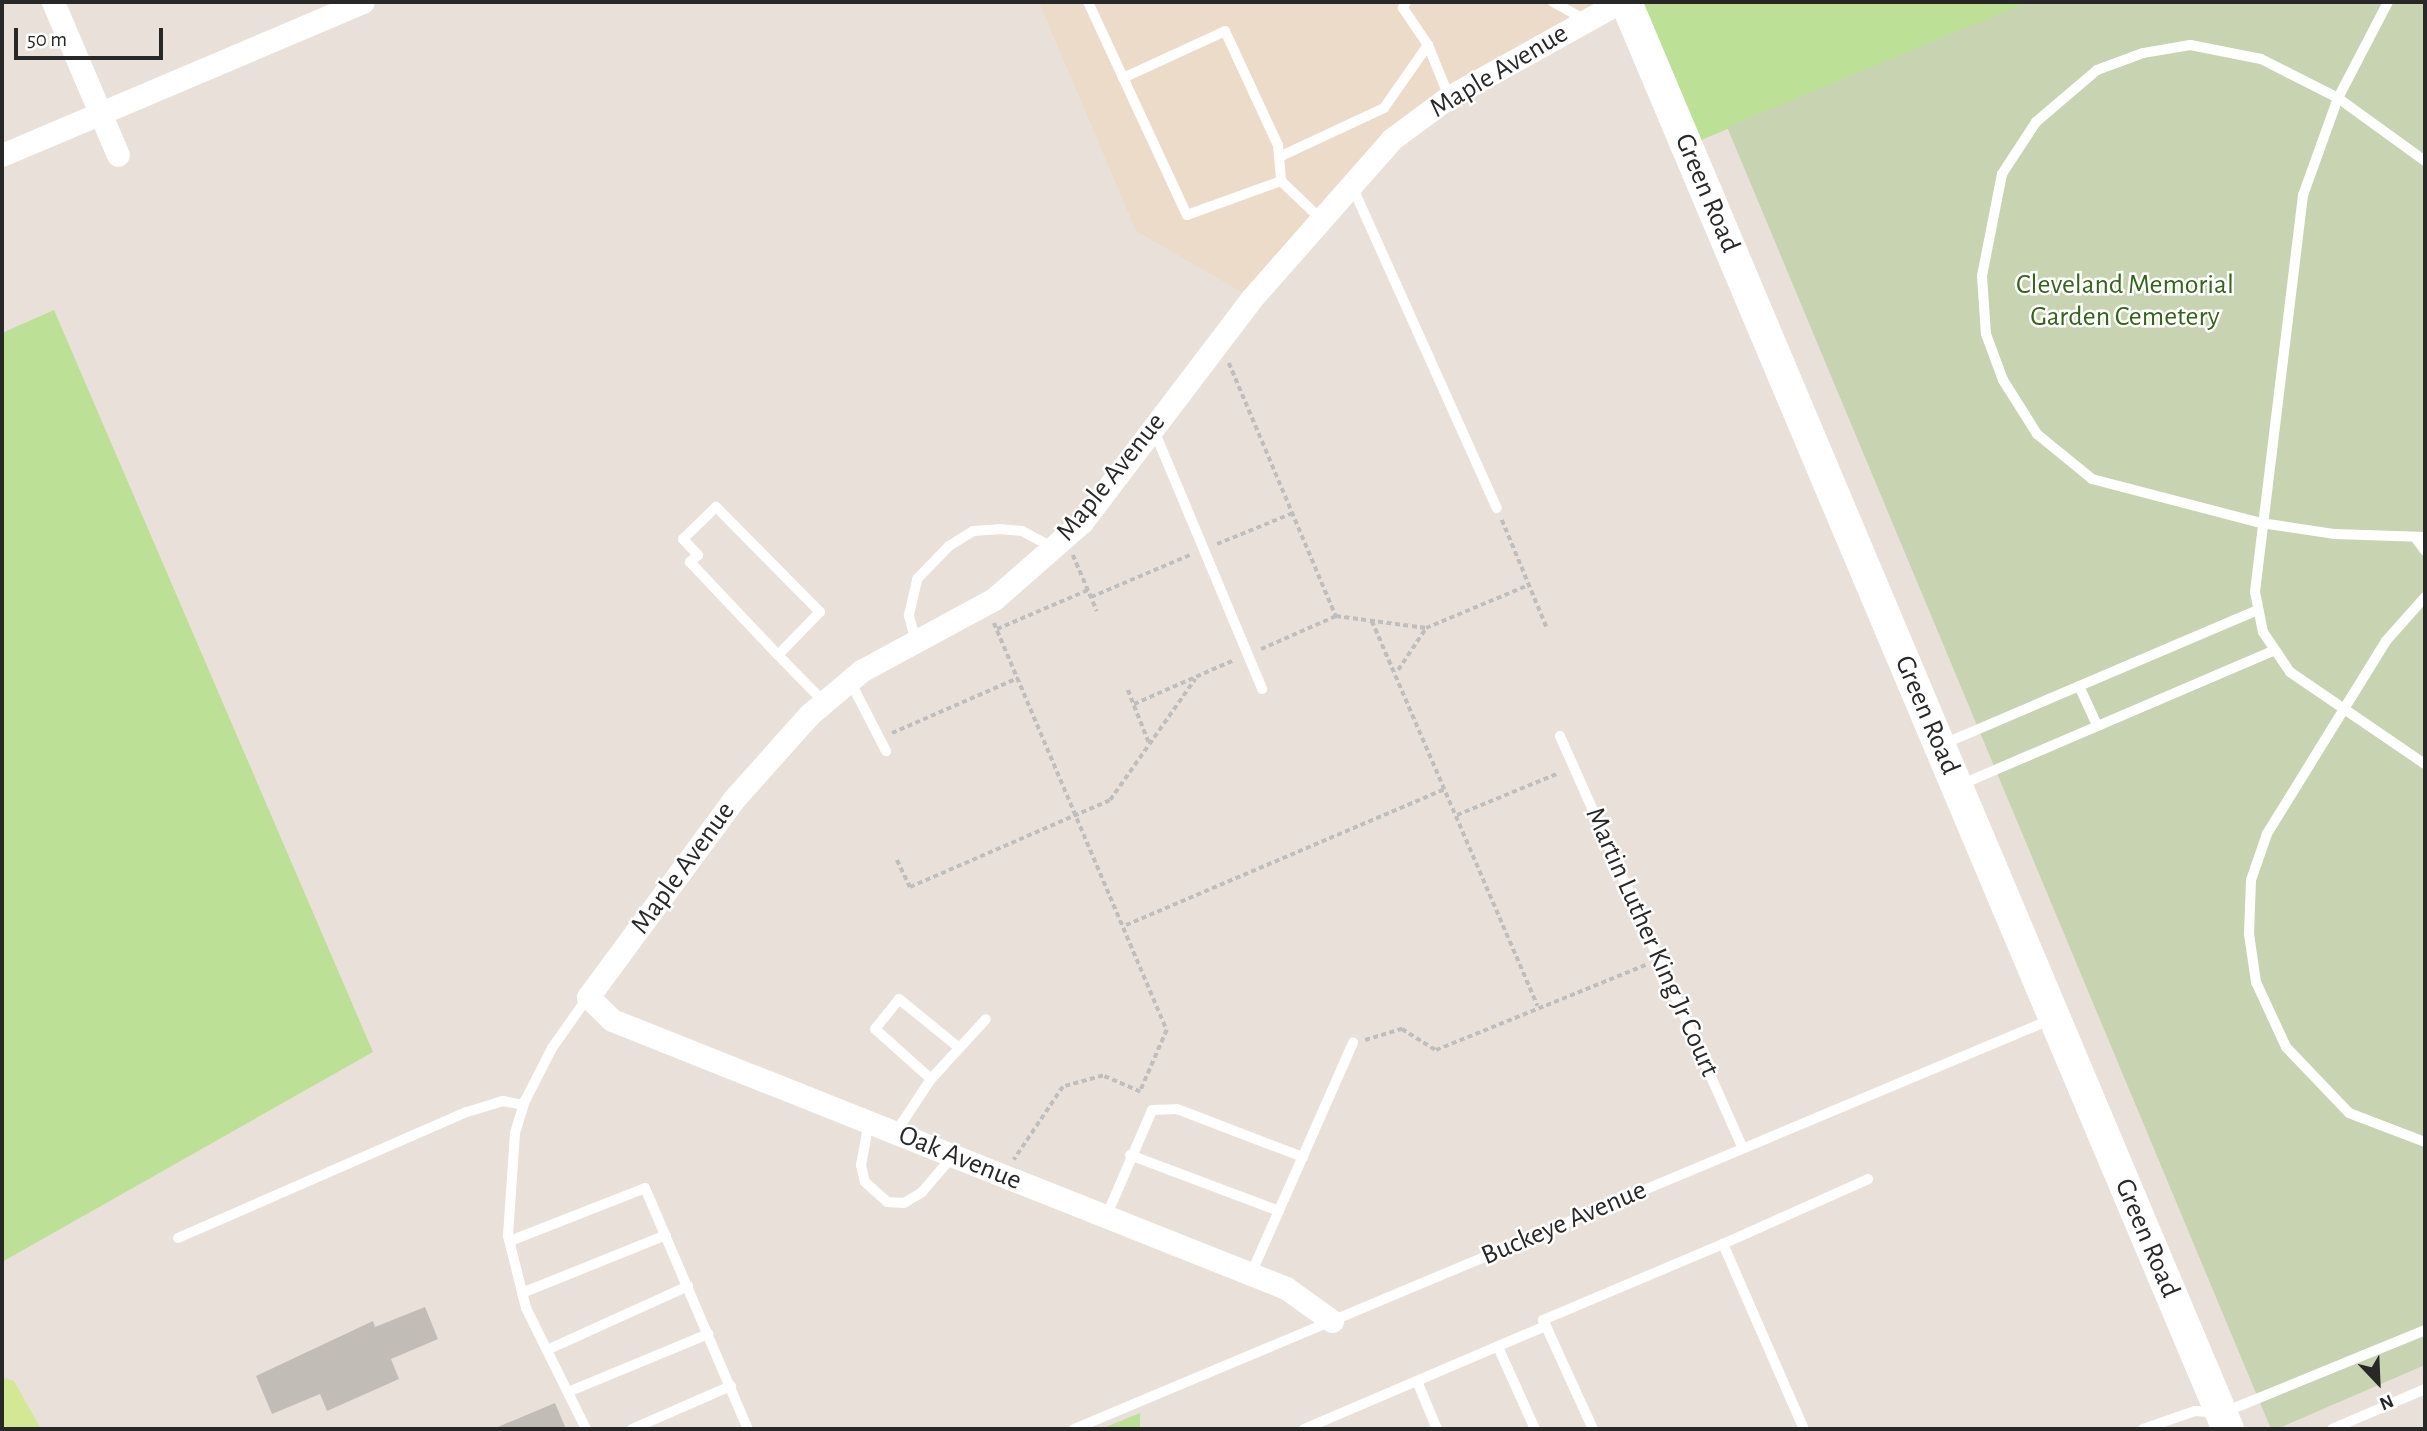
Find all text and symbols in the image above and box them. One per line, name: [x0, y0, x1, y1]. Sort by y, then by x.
scale bar: [18, 14, 166, 58]
street label: Maple Avenue: [1424, 17, 1574, 125]
text: 50 m: [27, 29, 67, 50]
street label: Green Road: [1667, 129, 1747, 257]
park label: Cleveland Memorial Garden Cemetery: [2016, 268, 2234, 334]
street label: Maple Avenue: [1049, 406, 1173, 548]
street label: Green Road: [1887, 651, 1967, 779]
street label: Maple Avenue: [624, 795, 742, 941]
street label: Martin Luther King Jr Court: [1578, 802, 1726, 1082]
street label: Oak Avenue: [894, 1118, 1026, 1198]
street label: Buckeye Avenue: [1476, 1173, 1652, 1273]
street label: Green Road: [2107, 1174, 2187, 1302]
north arrow: [2343, 1347, 2413, 1417]
text: N: [2377, 1390, 2396, 1413]

